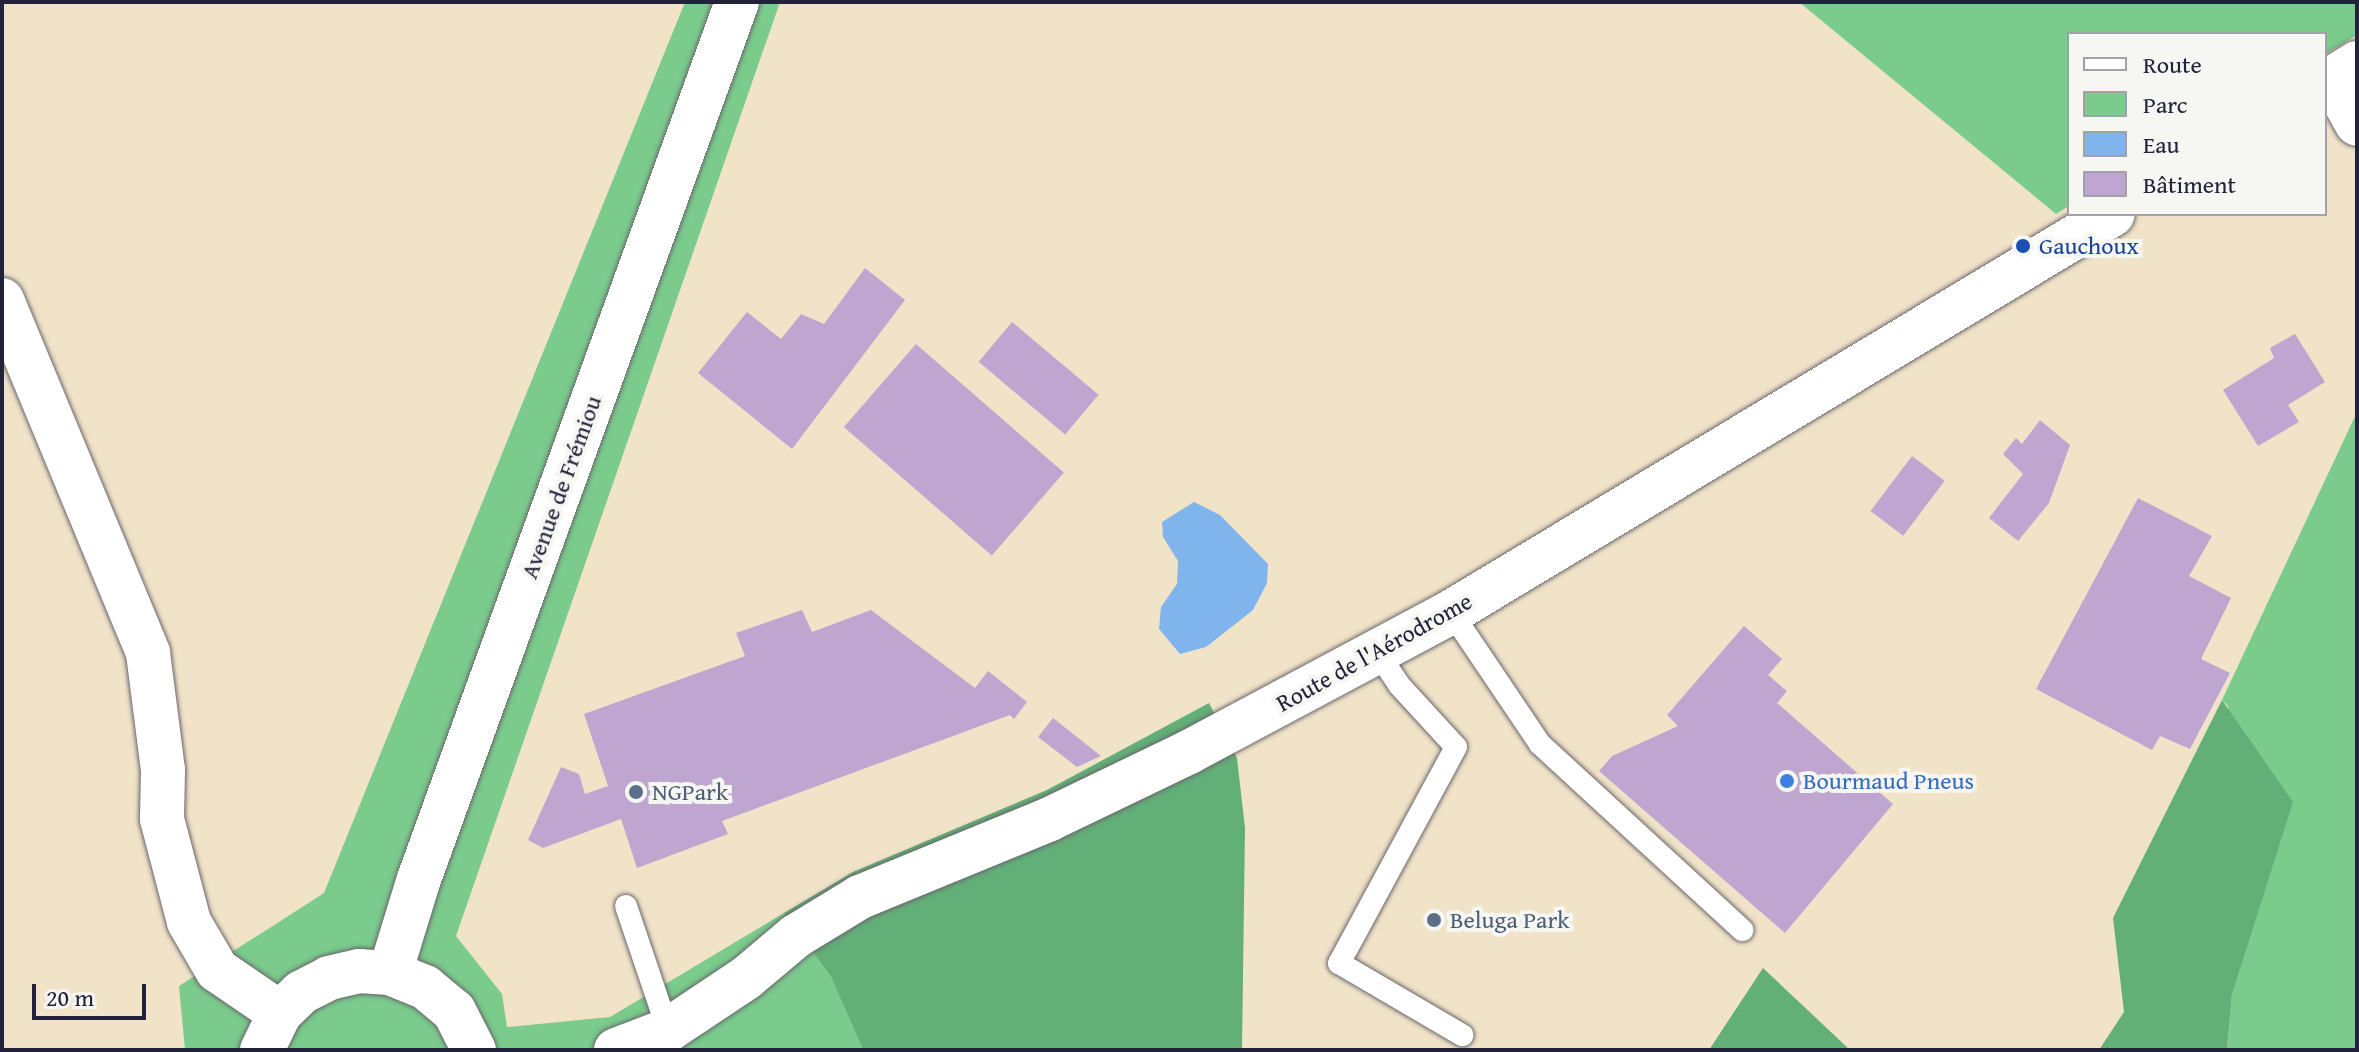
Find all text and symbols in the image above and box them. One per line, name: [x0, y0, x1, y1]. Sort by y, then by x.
legend: [2067, 32, 2327, 216]
text: Route: [2143, 47, 2202, 82]
text: Parc: [2143, 87, 2187, 122]
text: Eau: [2143, 127, 2179, 162]
text: Bâtiment: [2143, 167, 2236, 202]
place label: Gauchoux: [2039, 232, 2139, 260]
marker: Gauchoux: [2014, 237, 2032, 255]
street label: Avenue de Frémiou: [514, 391, 608, 583]
street label: Route de l'Aérodrome: [1271, 586, 1477, 718]
place label: Bourmaud Pneus: [1803, 767, 1974, 795]
marker: Bourmaud Pneus: [1778, 772, 1796, 790]
place label: NGPark: [652, 778, 728, 806]
marker: NGPark: [627, 783, 645, 801]
place label: Beluga Park: [1450, 906, 1569, 934]
marker: Beluga Park: [1425, 911, 1443, 929]
scale bar: [36, 968, 150, 1018]
text: 20 m: [46, 980, 94, 1015]

